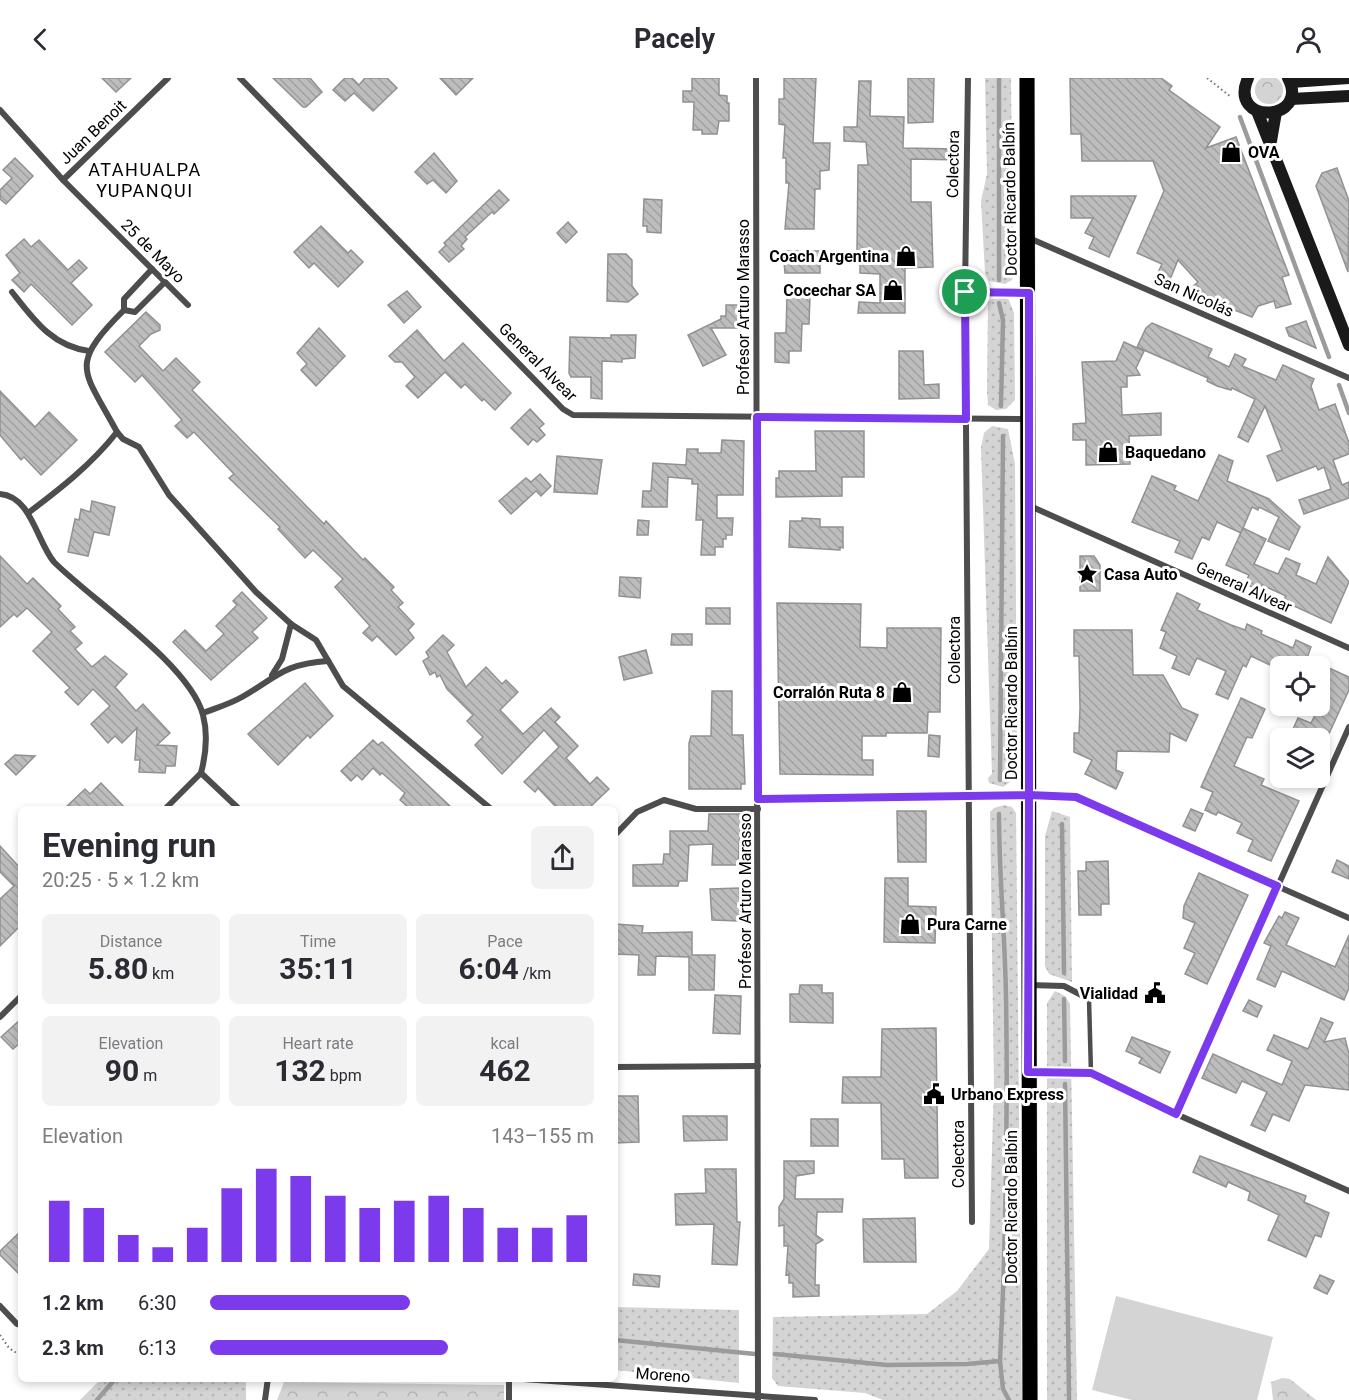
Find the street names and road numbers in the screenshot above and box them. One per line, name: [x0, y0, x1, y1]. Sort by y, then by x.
street label: Juan Benoit: [56, 96, 130, 168]
street label: Doctor Ricardo Balbín: [999, 122, 1021, 276]
street label: Colectora: [943, 130, 963, 198]
street label: 25 de Mayo: [117, 215, 189, 287]
street label: Profesor Arturo Marasso: [734, 219, 753, 395]
street label: San Nicolás: [1151, 269, 1237, 321]
street label: General Alvear: [495, 319, 582, 406]
street label: General Alvear: [1193, 557, 1295, 617]
street label: Colectora: [945, 616, 964, 684]
street label: Doctor Ricardo Balbín: [1002, 626, 1021, 780]
street label: Profesor Arturo Marasso: [736, 813, 755, 989]
street label: Colectora: [949, 1120, 968, 1188]
street label: Doctor Ricardo Balbín: [1002, 1130, 1021, 1284]
street label: Moreno: [635, 1364, 691, 1386]

